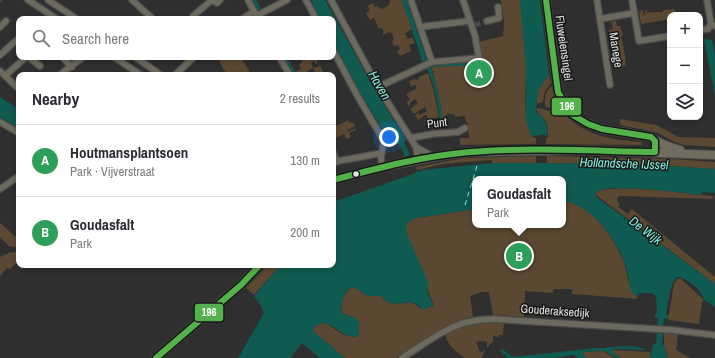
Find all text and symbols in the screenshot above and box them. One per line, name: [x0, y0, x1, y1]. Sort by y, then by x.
map controls: [667, 12, 703, 120]
button: +: [667, 12, 703, 48]
street label: Fluwelensingel: [552, 14, 576, 82]
search box: [16, 16, 336, 60]
icon: search: [30, 27, 52, 49]
text: Search here: [62, 28, 129, 49]
street label: Manege: [605, 31, 627, 69]
button: −: [667, 48, 703, 84]
pin: A: [466, 58, 492, 88]
water label: Haven: [365, 68, 395, 103]
button: layers: [667, 84, 703, 120]
text: Nearby: [32, 87, 79, 110]
text: 2 results: [280, 90, 320, 107]
line badge: 196: [551, 97, 582, 116]
text: 196: [559, 99, 575, 113]
street label: Punt: [426, 114, 448, 132]
your location: [379, 127, 399, 147]
text: Houtmansplantsoen: [70, 142, 188, 163]
text: A: [41, 152, 49, 169]
text: 130 m: [290, 152, 320, 169]
water label: Hollandsche IJssel: [579, 153, 669, 174]
text: Park · Vijverstraat: [70, 163, 155, 180]
unlabelled marker: [351, 169, 361, 179]
popup: [472, 176, 566, 228]
text: Goudasfalt: [487, 183, 551, 204]
text: Park: [487, 204, 509, 221]
water label: De Wijk: [626, 212, 666, 249]
text: Goudasfalt: [70, 214, 134, 235]
text: B: [41, 224, 49, 241]
text: 200 m: [290, 224, 320, 241]
text: Park: [70, 235, 92, 252]
pin: B: [506, 241, 532, 271]
street label: Gouderaksedijk: [520, 301, 590, 321]
line badge: 196: [194, 303, 224, 322]
text: 196: [201, 305, 217, 319]

